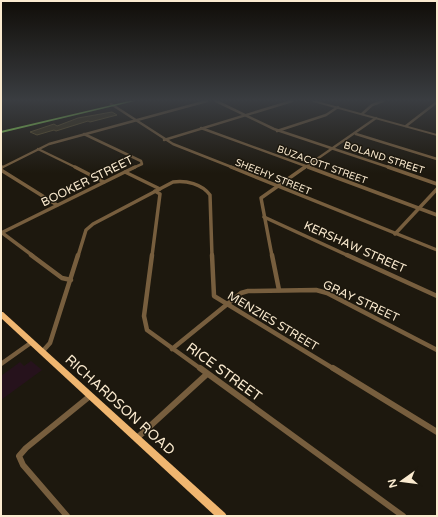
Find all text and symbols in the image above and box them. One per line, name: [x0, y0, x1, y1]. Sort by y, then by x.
street label: BOLAND STREET: [342, 139, 426, 177]
street label: BUZACOTT STREET: [275, 143, 369, 187]
street label: BOOKER STREET: [39, 152, 136, 209]
street label: SHEEHY STREET: [233, 156, 313, 198]
street label: KERSHAW STREET: [302, 218, 409, 276]
street label: GRAY STREET: [321, 277, 402, 325]
street label: MENZIES STREET: [225, 288, 322, 354]
street label: RICE STREET: [183, 339, 265, 405]
street label: RICHARDSON ROAD: [61, 351, 179, 459]
north arrow: [382, 461, 422, 501]
text: N: [385, 477, 400, 489]

